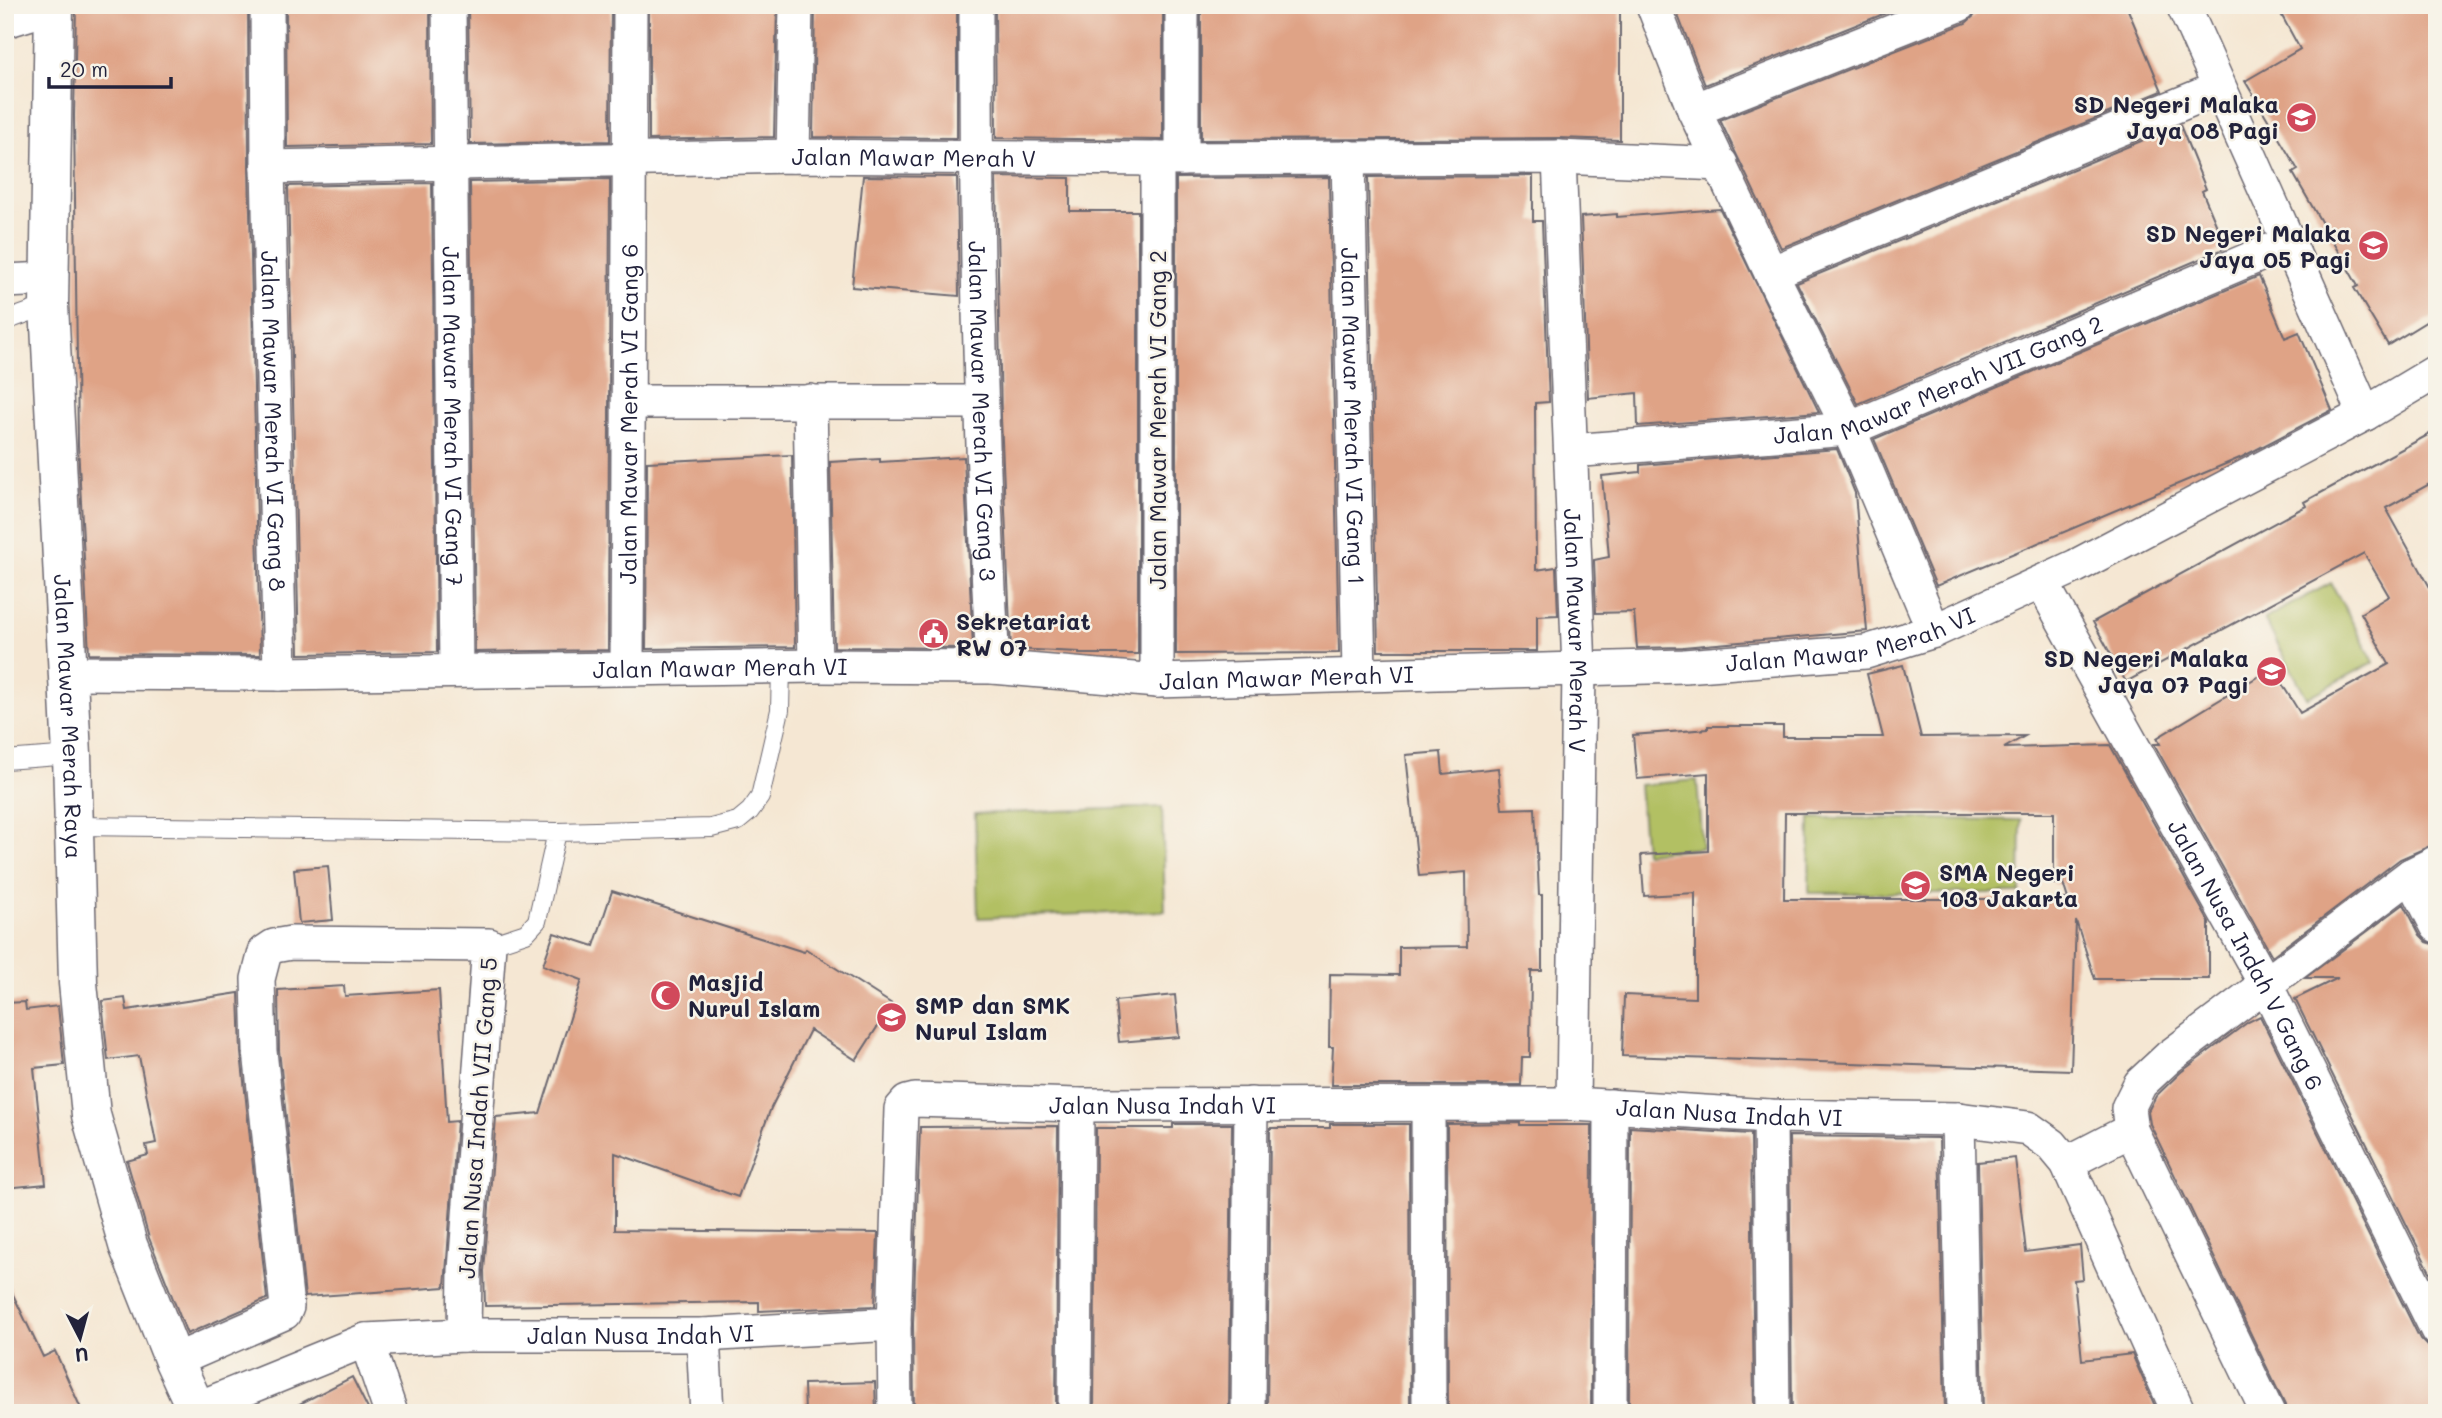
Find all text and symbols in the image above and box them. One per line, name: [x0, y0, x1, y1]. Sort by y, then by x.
scale bar: [49, 46, 172, 90]
text: 20 m: [60, 55, 108, 82]
place label: SD Negeri Malaka Jaya 08 Pagi: [2074, 89, 2279, 145]
school or university icon: SD Negeri Malaka Jaya 08 Pagi: [2285, 100, 2319, 134]
street label: Jalan Mawar Merah V: [791, 141, 1036, 173]
place label: SD Negeri Malaka Jaya 05 Pagi: [2146, 218, 2351, 274]
school or university icon: SD Negeri Malaka Jaya 05 Pagi: [2357, 229, 2391, 263]
street label: Jalan Mawar Merah VI Gang 3: [963, 240, 1004, 582]
street label: Jalan Mawar Merah VI Gang 6: [612, 243, 644, 585]
street label: Jalan Mawar Merah VI Gang 7: [437, 246, 470, 586]
street label: Jalan Mawar Merah VI Gang 1: [1335, 247, 1372, 585]
street label: Jalan Mawar Merah VI Gang 8: [255, 250, 293, 592]
street label: Jalan Mawar Merah VI Gang 2: [1142, 250, 1172, 590]
street label: Jalan Mawar Merah VII Gang 2: [1772, 308, 2107, 450]
street label: Jalan Mawar Merah V: [1558, 508, 1594, 753]
street label: Jalan Mawar Merah Raya: [48, 573, 90, 859]
street label: Jalan Mawar Merah VI: [1724, 600, 1979, 678]
place label: Sekretariat RW 07: [956, 606, 1091, 662]
public building icon: Sekretariat RW 07: [916, 617, 950, 651]
place label: SD Negeri Malaka Jaya 07 Pagi: [2044, 643, 2249, 699]
street label: Jalan Mawar Merah VI: [592, 651, 847, 684]
school or university icon: SD Negeri Malaka Jaya 07 Pagi: [2255, 654, 2289, 688]
street label: Jalan Mawar Merah VI: [1159, 659, 1414, 696]
street label: Jalan Nusa Indah V Gang 6: [2162, 814, 2331, 1095]
place label: SMA Negeri 103 Jakarta: [1939, 857, 2078, 913]
school or university icon: SMA Negeri 103 Jakarta: [1899, 868, 1933, 902]
street label: Jalan Nusa Indah VII Gang 5: [451, 956, 503, 1280]
place label: Masjid Nurul Islam: [688, 967, 820, 1023]
mosque icon: Masjid Nurul Islam: [648, 978, 682, 1012]
place label: SMP dan SMK Nurul Islam: [915, 990, 1070, 1046]
school or university icon: SMP dan SMK Nurul Islam: [875, 1001, 909, 1035]
street label: Jalan Nusa Indah VI: [1049, 1089, 1276, 1120]
street label: Jalan Nusa Indah VI: [1615, 1092, 1843, 1132]
north arrow: [46, 1302, 116, 1372]
street label: Jalan Nusa Indah VI: [527, 1317, 755, 1350]
text: U: [74, 1342, 90, 1369]

